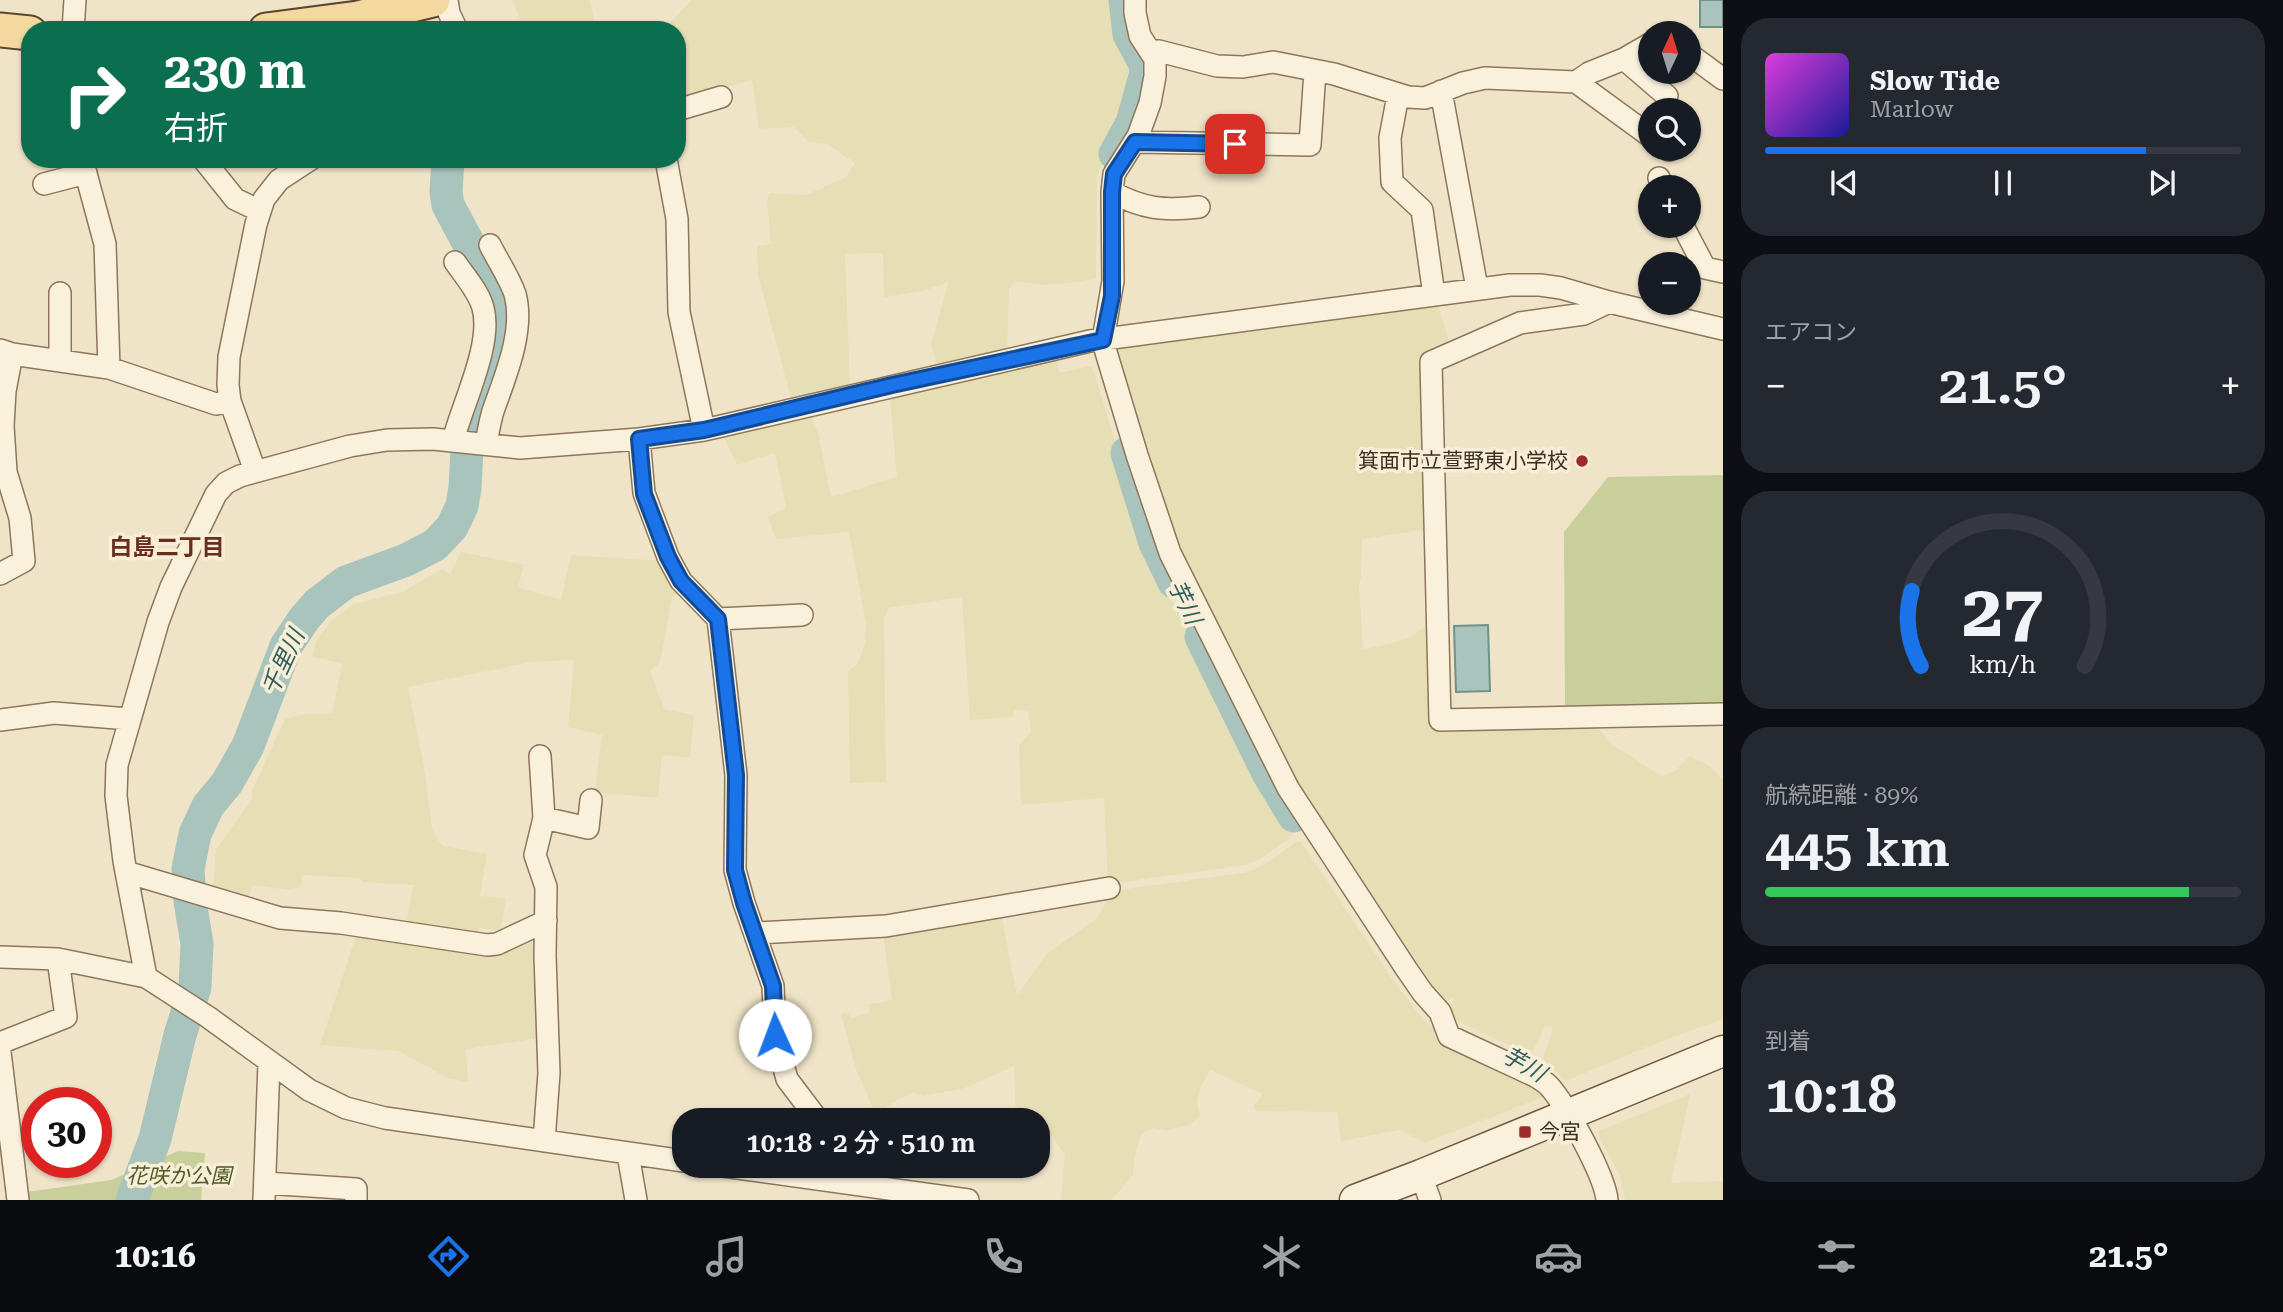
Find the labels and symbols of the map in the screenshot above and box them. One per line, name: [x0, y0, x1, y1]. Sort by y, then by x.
north arrow: [1638, 21, 1701, 84]
pin: [1205, 114, 1265, 174]
place label: 箕面市立萱野東小学校: [1358, 449, 1568, 473]
marker: 箕面市立萱野東小学校: [1574, 453, 1590, 469]
district label: 白島二丁目: [110, 534, 225, 561]
water label: 芋川: [1162, 576, 1208, 632]
water label: 千里川: [257, 623, 312, 699]
position arrow: [738, 998, 812, 1072]
water label: 芋川: [1497, 1041, 1553, 1089]
speed limit sign: 30: [21, 1087, 112, 1178]
place label: 今宮: [1539, 1120, 1581, 1144]
marker: 今宮: [1517, 1124, 1533, 1140]
park label: 花咲か公園: [127, 1164, 234, 1188]

